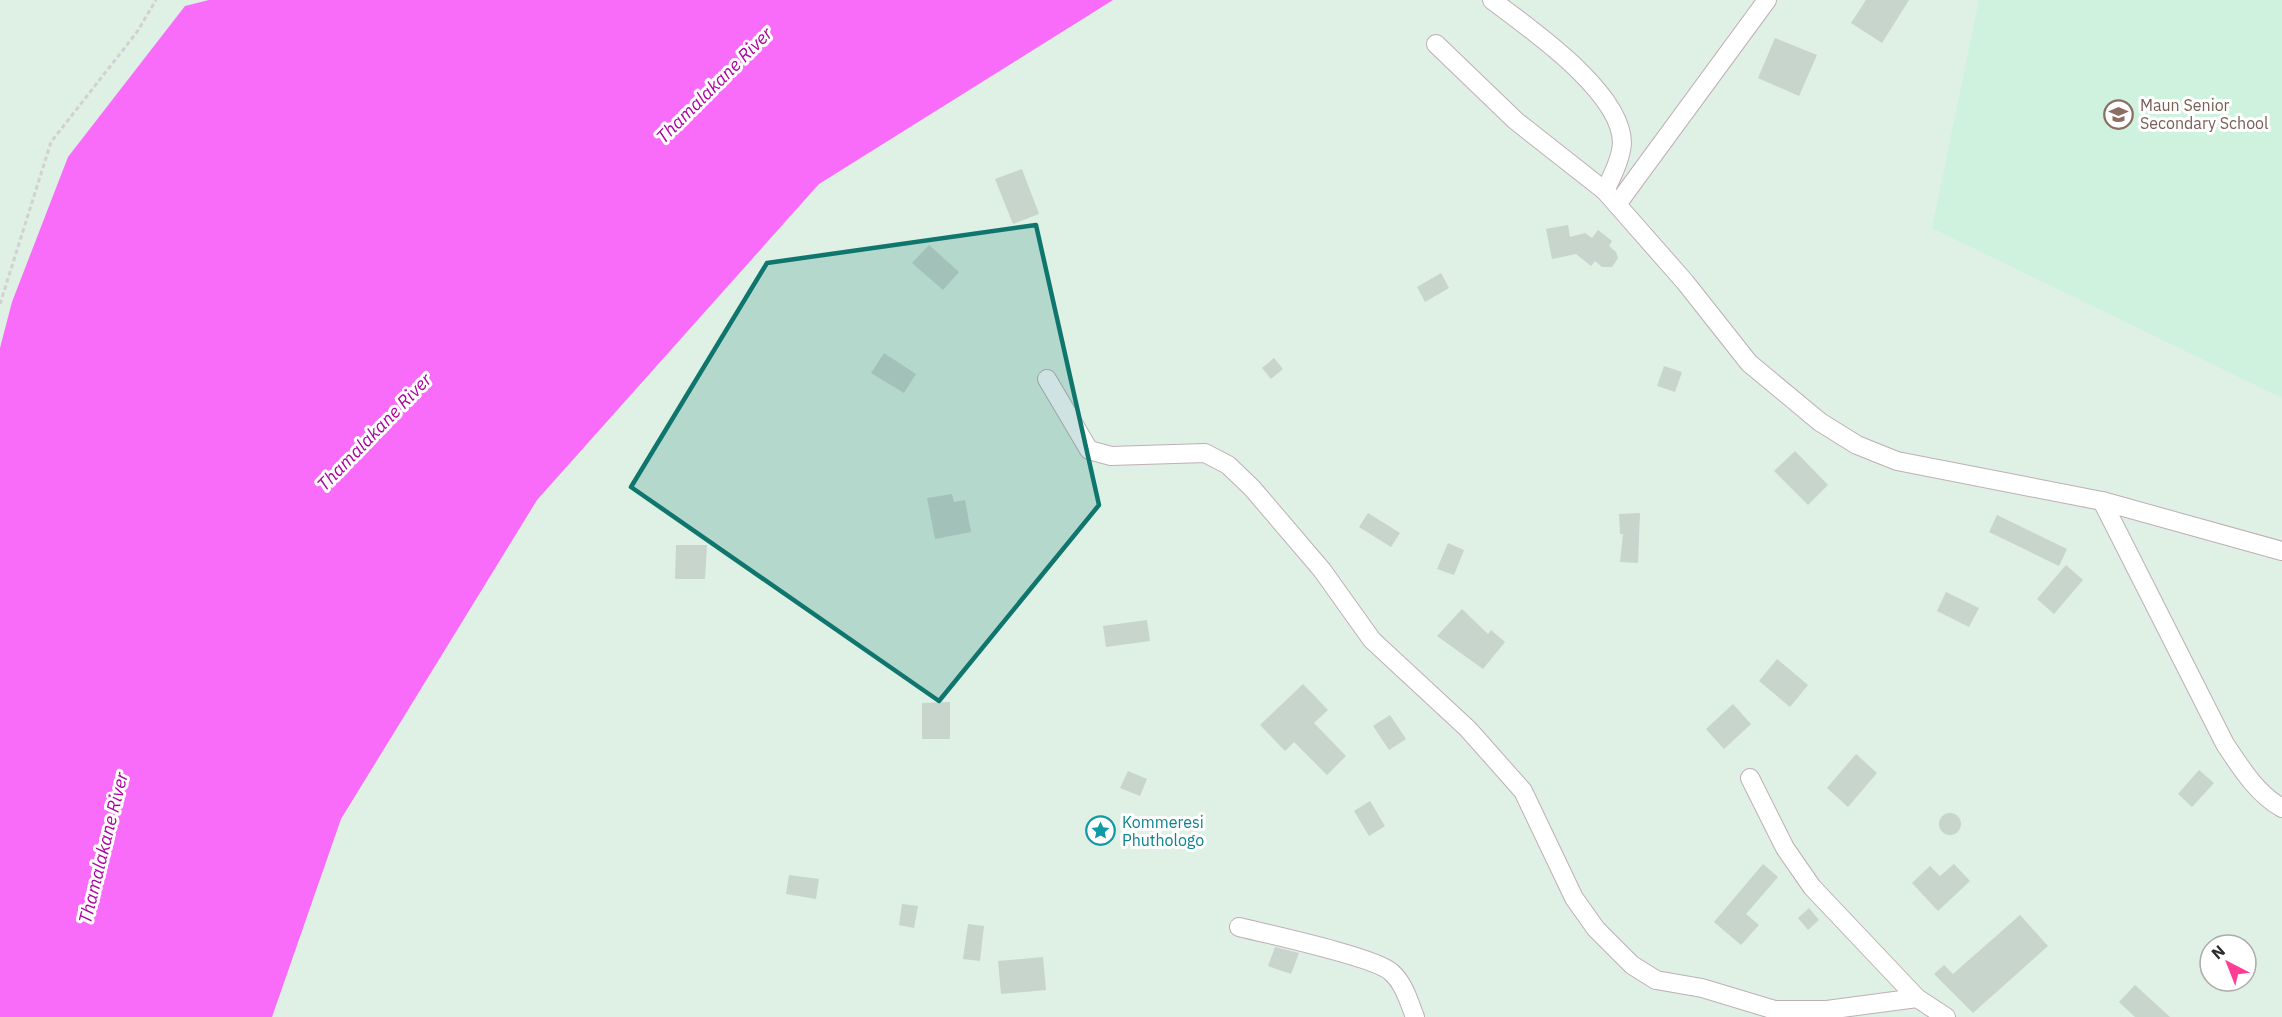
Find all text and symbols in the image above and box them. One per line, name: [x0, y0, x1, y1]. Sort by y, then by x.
water label: Thamalakane River: [651, 22, 777, 148]
place label: Maun Senior Secondary School: [2140, 95, 2268, 133]
school or university icon: Maun Senior Secondary School: [2103, 98, 2135, 130]
water label: Thamalakane River: [312, 368, 436, 496]
water label: Thamalakane River: [73, 770, 133, 926]
place label: Kommeresi Phuthologo: [1122, 812, 1204, 850]
place icon: Kommeresi Phuthologo: [1085, 815, 1117, 847]
north arrow: [2198, 933, 2258, 993]
text: N: [2207, 941, 2229, 963]

